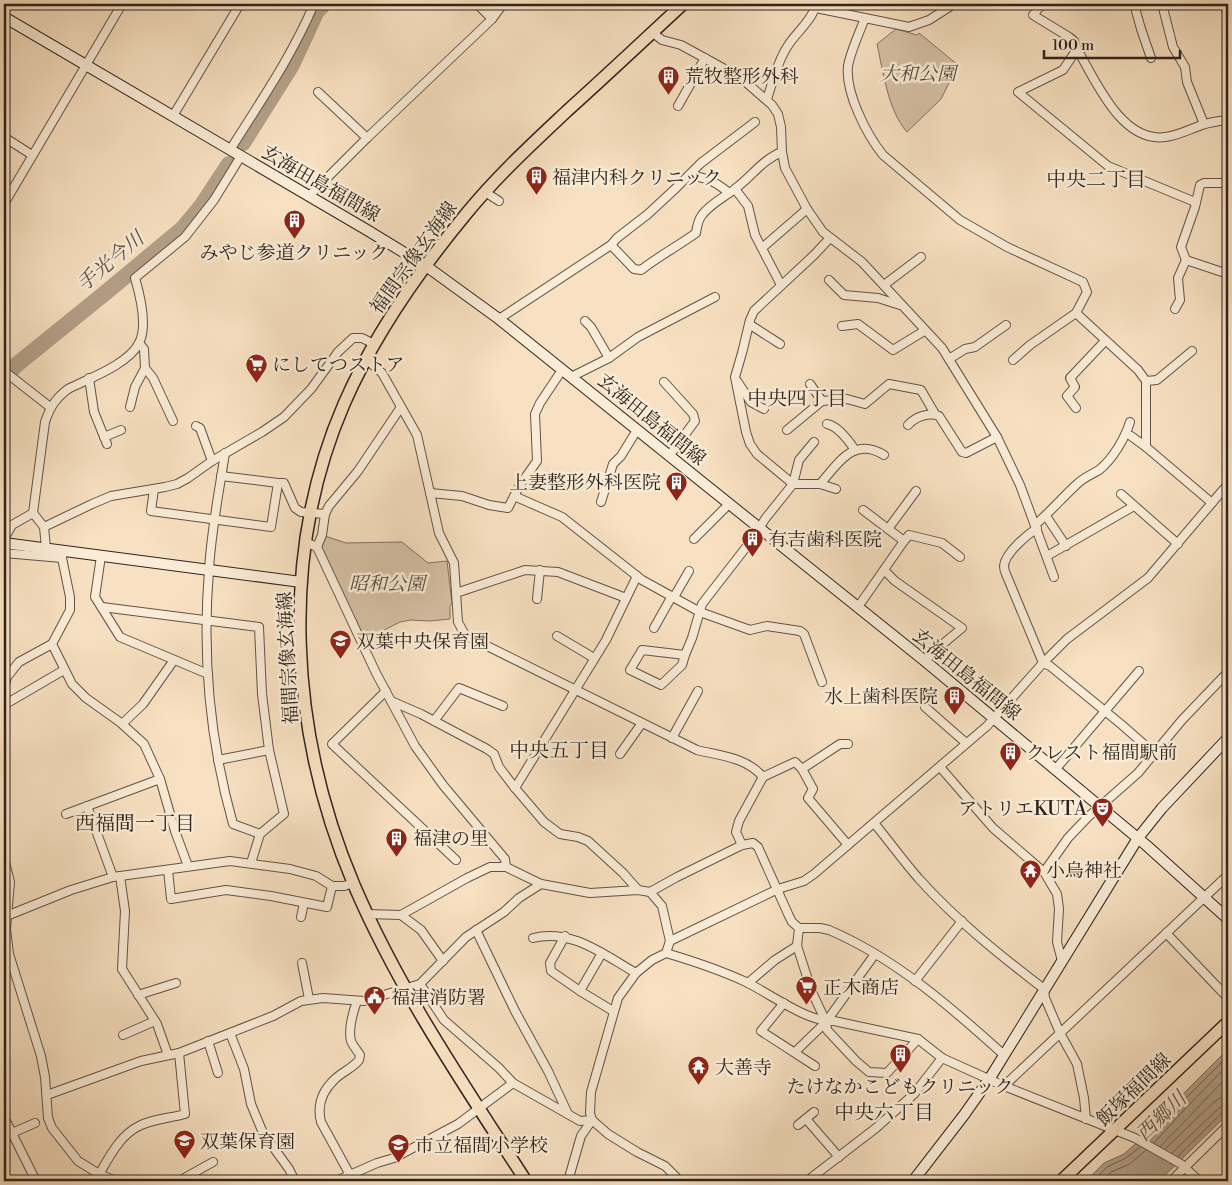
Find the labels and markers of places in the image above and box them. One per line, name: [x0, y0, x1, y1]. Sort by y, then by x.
building icon: 荒牧整形外科: [657, 64, 681, 95]
place label: 荒牧整形外科: [685, 65, 799, 89]
building icon: 福津内科クリニック: [524, 165, 548, 196]
place label: 福津内科クリニック: [552, 166, 722, 190]
building icon: みやじ参道クリニック: [282, 209, 306, 240]
place label: みやじ参道クリニック: [200, 241, 388, 265]
supermarket icon: にしてつストア: [244, 352, 268, 383]
place label: にしてつストア: [272, 353, 404, 377]
building icon: 上妻整形外科医院: [665, 470, 689, 501]
place label: 上妻整形外科医院: [509, 471, 661, 495]
building icon: 有吉歯科医院: [740, 527, 764, 558]
place label: 有吉歯科医院: [768, 528, 882, 552]
school or university icon: 双葉中央保育園: [328, 629, 352, 660]
place label: 双葉中央保育園: [356, 630, 489, 654]
building icon: 水上歯科医院: [942, 684, 966, 715]
place label: 水上歯科医院: [824, 685, 938, 709]
building icon: クレスト福間駅前: [998, 740, 1022, 771]
place label: クレスト福間駅前: [1026, 741, 1177, 765]
theatre icon: アトリエKUTA: [1091, 796, 1115, 827]
place label: アトリエKUTA: [958, 797, 1088, 821]
building icon: 福津の里: [385, 826, 409, 857]
place label: 福津の里: [413, 827, 489, 851]
temple icon: 小烏神社: [1018, 858, 1042, 889]
place label: 小烏神社: [1046, 859, 1122, 883]
supermarket icon: 正木商店: [795, 975, 819, 1006]
place label: 正木商店: [823, 976, 899, 1000]
public building icon: 福津消防署: [363, 985, 387, 1016]
place label: 福津消防署: [391, 986, 486, 1010]
building icon: たけなかこどもクリニック: [888, 1043, 912, 1074]
temple icon: 大善寺: [687, 1055, 711, 1086]
place label: 大善寺: [715, 1056, 772, 1080]
place label: たけなかこどもクリニック: [787, 1075, 1013, 1099]
school or university icon: 双葉保育園: [172, 1129, 196, 1160]
place label: 双葉保育園: [200, 1130, 295, 1154]
school or university icon: 市立福間小学校: [387, 1133, 411, 1164]
place label: 市立福間小学校: [415, 1134, 548, 1158]

